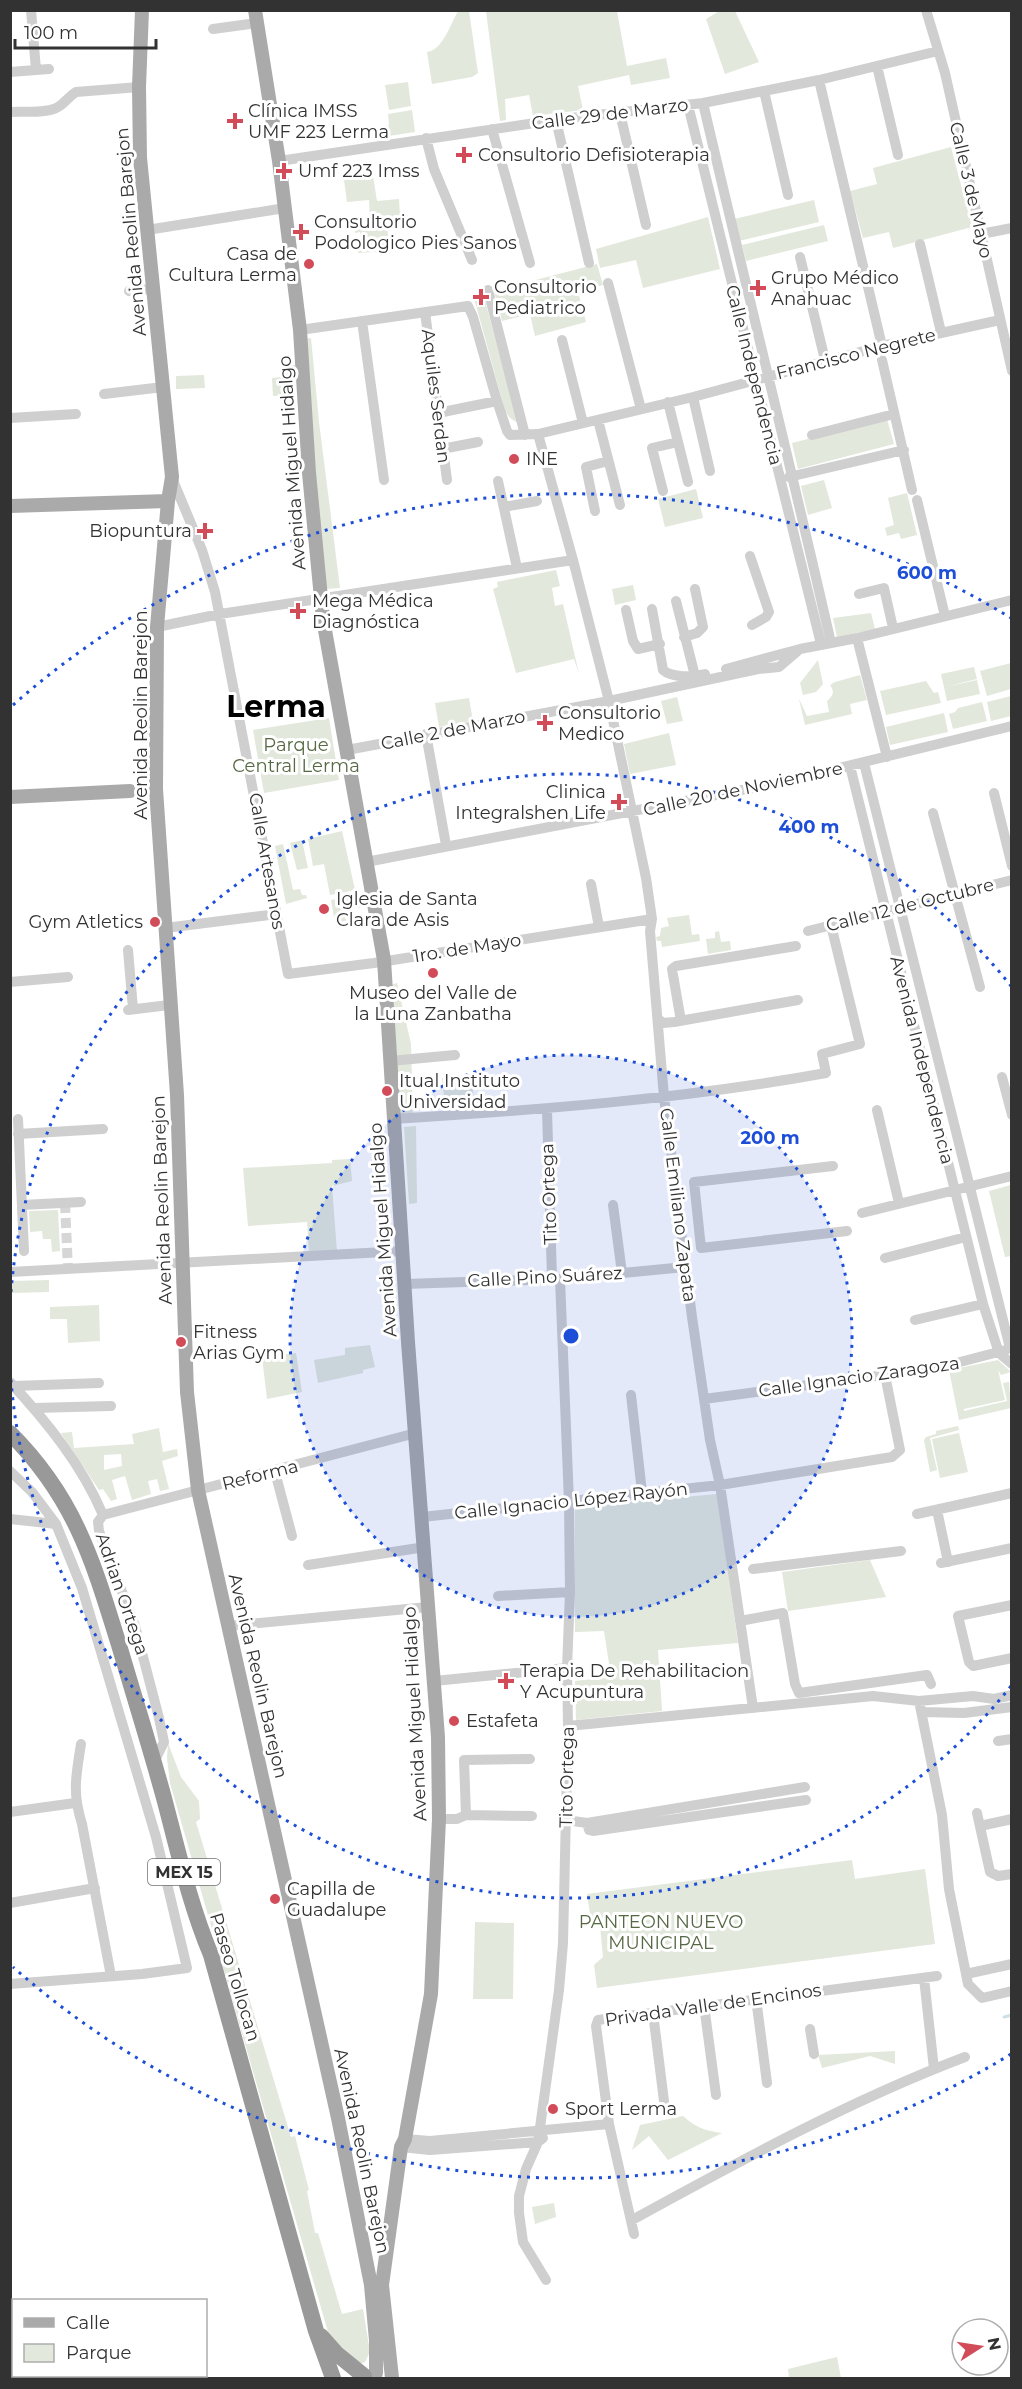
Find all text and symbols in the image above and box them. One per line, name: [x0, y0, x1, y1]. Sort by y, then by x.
scale bar: [15, 12, 156, 50]
text: 100 m: [24, 22, 78, 44]
street label: Calle 29 de Marzo: [530, 93, 690, 135]
place label: Clínica IMSS UMF 223 Lerma: [248, 100, 389, 143]
marker: Clínica IMSS UMF 223 Lerma: [226, 112, 244, 130]
street label: Calle 3 de Mayo: [945, 120, 997, 260]
street label: Avenida Reolin Barejon: [111, 127, 151, 337]
place label: Consultorio Defisioterapia: [478, 144, 710, 166]
marker: Consultorio Defisioterapia: [455, 146, 473, 164]
place label: Umf 223 Imss: [298, 160, 420, 182]
marker: Umf 223 Imss: [275, 162, 293, 180]
place label: Consultorio Podologico Pies Sanos: [314, 211, 517, 254]
marker: Consultorio Podologico Pies Sanos: [292, 223, 310, 241]
place label: Casa de Cultura Lerma: [168, 243, 297, 286]
marker: Casa de Cultura Lerma: [302, 257, 316, 271]
place label: Grupo Médico Anahuac: [771, 267, 899, 310]
place label: Consultorio Pediatrico: [494, 276, 597, 319]
marker: Grupo Médico Anahuac: [749, 279, 767, 297]
street label: Calle Independencia: [721, 283, 787, 467]
marker: Consultorio Pediatrico: [472, 288, 490, 306]
street label: Francisco Negrete: [774, 324, 938, 384]
street label: Aquiles Serdan: [417, 328, 455, 464]
street label: Avenida Miguel Hidalgo: [274, 355, 310, 571]
place label: INE: [526, 448, 558, 470]
marker: INE: [507, 452, 521, 466]
place label: Biopuntura: [89, 520, 192, 542]
marker: Biopuntura: [196, 522, 214, 540]
text: 600 m: [897, 562, 957, 584]
place label: Mega Médica Diagnóstica: [312, 590, 434, 633]
marker: Mega Médica Diagnóstica: [289, 602, 307, 620]
street label: Avenida Reolin Barejon: [130, 610, 152, 820]
district label: Lerma: [226, 688, 326, 725]
place label: Consultorio Medico: [558, 702, 661, 745]
street label: Calle 2 de Marzo: [379, 705, 527, 755]
marker: Consultorio Medico: [536, 714, 554, 732]
park label: Parque Central Lerma: [232, 734, 360, 777]
street label: Calle 20 de Noviembre: [641, 757, 845, 821]
place label: Clinica Integralshen Life: [455, 781, 606, 824]
street label: Calle Artesanos: [244, 791, 290, 931]
marker: Clinica Integralshen Life: [610, 793, 628, 811]
text: 400 m: [779, 816, 839, 838]
street label: Calle 12 de Octubre: [824, 873, 997, 937]
place label: Iglesia de Santa Clara de Asis: [336, 888, 478, 931]
marker: Iglesia de Santa Clara de Asis: [317, 902, 331, 916]
place label: Gym Atletics: [29, 911, 143, 933]
marker: Gym Atletics: [148, 915, 162, 929]
street label: 1ro. de Mayo: [411, 929, 523, 967]
street label: Avenida Independencia: [885, 954, 959, 1166]
marker: Museo del Valle de la Luna Zanbatha: [426, 966, 440, 980]
place label: Museo del Valle de la Luna Zanbatha: [349, 982, 517, 1025]
place label: Itual Instituto Universidad: [399, 1070, 520, 1113]
marker: Itual Instituto Universidad: [380, 1084, 394, 1098]
street label: Avenida Reolin Barejon: [147, 1095, 177, 1305]
street label: Calle Emiliano Zapata: [655, 1107, 701, 1303]
street label: Avenida Miguel Hidalgo: [365, 1122, 401, 1338]
text: 200 m: [740, 1127, 800, 1149]
street label: Tito Ortega: [536, 1143, 562, 1245]
street label: Calle Pino Suárez: [467, 1262, 623, 1292]
place label: Fitness Arias Gym: [193, 1321, 285, 1364]
centre of rings: [561, 1326, 581, 1346]
marker: Fitness Arias Gym: [174, 1335, 188, 1349]
street label: Calle Ignacio Zaragoza: [757, 1352, 961, 1402]
street label: Reforma: [220, 1455, 300, 1495]
street label: Calle Ignacio López Rayón: [453, 1478, 689, 1524]
street label: Adrian Ortega: [91, 1530, 153, 1658]
street label: Avenida Reolin Barejon: [224, 1572, 292, 1780]
street label: Avenida Miguel Hidalgo: [398, 1606, 432, 1822]
place label: Terapia De Rehabilitacion Y Acupuntura: [520, 1660, 749, 1703]
marker: Terapia De Rehabilitacion Y Acupuntura: [497, 1672, 515, 1690]
place label: Estafeta: [466, 1710, 539, 1732]
marker: Estafeta: [447, 1714, 461, 1728]
street label: Tito Ortega: [555, 1726, 579, 1828]
road number: MEX 15: [148, 1859, 220, 1885]
place label: Capilla de Guadalupe: [287, 1878, 387, 1921]
marker: Capilla de Guadalupe: [268, 1892, 282, 1906]
street label: Paseo Tollocan: [205, 1910, 265, 2044]
park label: PANTEON NUEVO MUNICIPAL: [579, 1911, 743, 1954]
street label: Privada Valle de Encinos: [603, 1979, 823, 2031]
street label: Avenida Reolin Barejon: [329, 2046, 395, 2256]
place label: Sport Lerma: [565, 2098, 677, 2120]
marker: Sport Lerma: [546, 2102, 560, 2116]
legend: [12, 2299, 207, 2377]
text: Calle: [66, 2312, 110, 2334]
north arrow: [950, 2317, 1010, 2377]
text: N: [984, 2336, 1005, 2352]
text: Parque: [66, 2342, 132, 2364]

